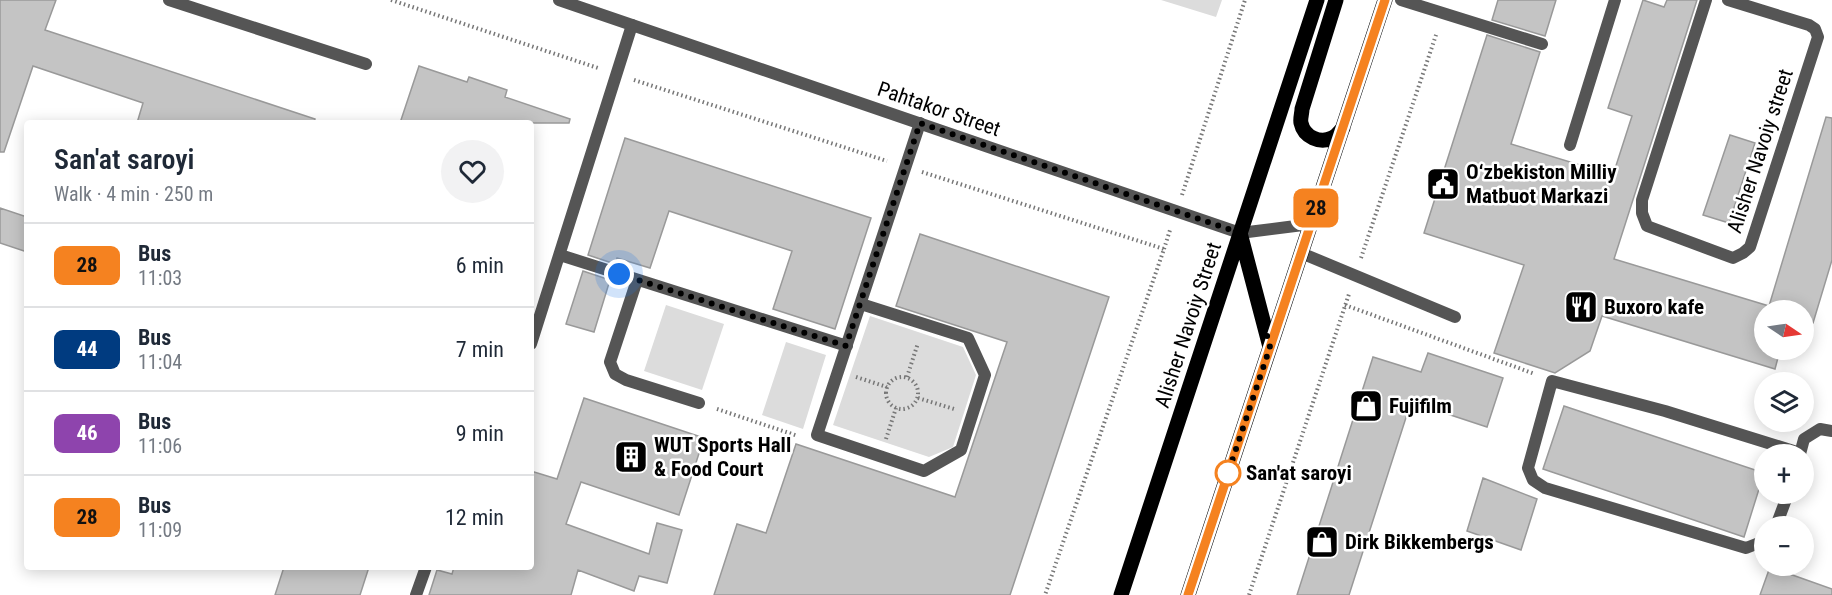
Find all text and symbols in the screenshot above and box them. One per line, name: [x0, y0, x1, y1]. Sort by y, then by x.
street label: Alisher Navoiy street: [1722, 66, 1798, 236]
street label: Pahtakor Street: [874, 77, 1004, 141]
button: heart: [441, 140, 504, 203]
text: San'at saroyi: [54, 143, 195, 176]
place label: O‘zbekiston Milliy Matbuot Markazi: [1466, 160, 1617, 208]
public building icon: O‘zbekiston Milliy Matbuot Markazi: [1425, 166, 1461, 202]
text: Walk · 4 min · 250 m: [54, 182, 213, 206]
line badge: 28: [1289, 188, 1343, 228]
text: 28: [1305, 196, 1327, 220]
street label: Alisher Navoiy Street: [1150, 239, 1226, 411]
text: Bus: [138, 241, 171, 266]
text: 28: [76, 253, 98, 277]
text: 6 min: [456, 253, 504, 278]
your location: [604, 259, 634, 289]
text: 11:03: [138, 266, 182, 290]
restaurant icon: Buxoro kafe: [1563, 289, 1599, 325]
place label: Buxoro kafe: [1604, 295, 1704, 319]
north arrow: [1754, 300, 1814, 360]
map controls: [1754, 300, 1814, 576]
text: Bus: [138, 325, 171, 350]
text: 44: [76, 337, 98, 361]
text: 7 min: [456, 337, 504, 362]
text: 11:04: [138, 350, 182, 374]
button: layers: [1754, 372, 1814, 432]
shop icon: Fujifilm: [1348, 388, 1384, 424]
place label: Fujifilm: [1389, 394, 1452, 418]
text: Bus: [138, 409, 171, 434]
text: 46: [76, 421, 98, 445]
text: 9 min: [456, 421, 504, 446]
place label: WUT Sports Hall & Food Court: [654, 433, 791, 481]
text: 11:06: [138, 434, 182, 458]
building icon: WUT Sports Hall & Food Court: [613, 439, 649, 475]
button: +: [1754, 444, 1814, 504]
marker: San'at saroyi: [1215, 460, 1241, 486]
place label: San'at saroyi: [1246, 461, 1352, 485]
text: Bus: [138, 493, 171, 518]
text: 28: [76, 505, 98, 529]
text: 12 min: [445, 505, 504, 530]
button: −: [1754, 516, 1814, 576]
text: 11:09: [138, 518, 182, 542]
shop icon: Dirk Bikkembergs: [1304, 524, 1340, 560]
place label: Dirk Bikkembergs: [1345, 530, 1494, 554]

